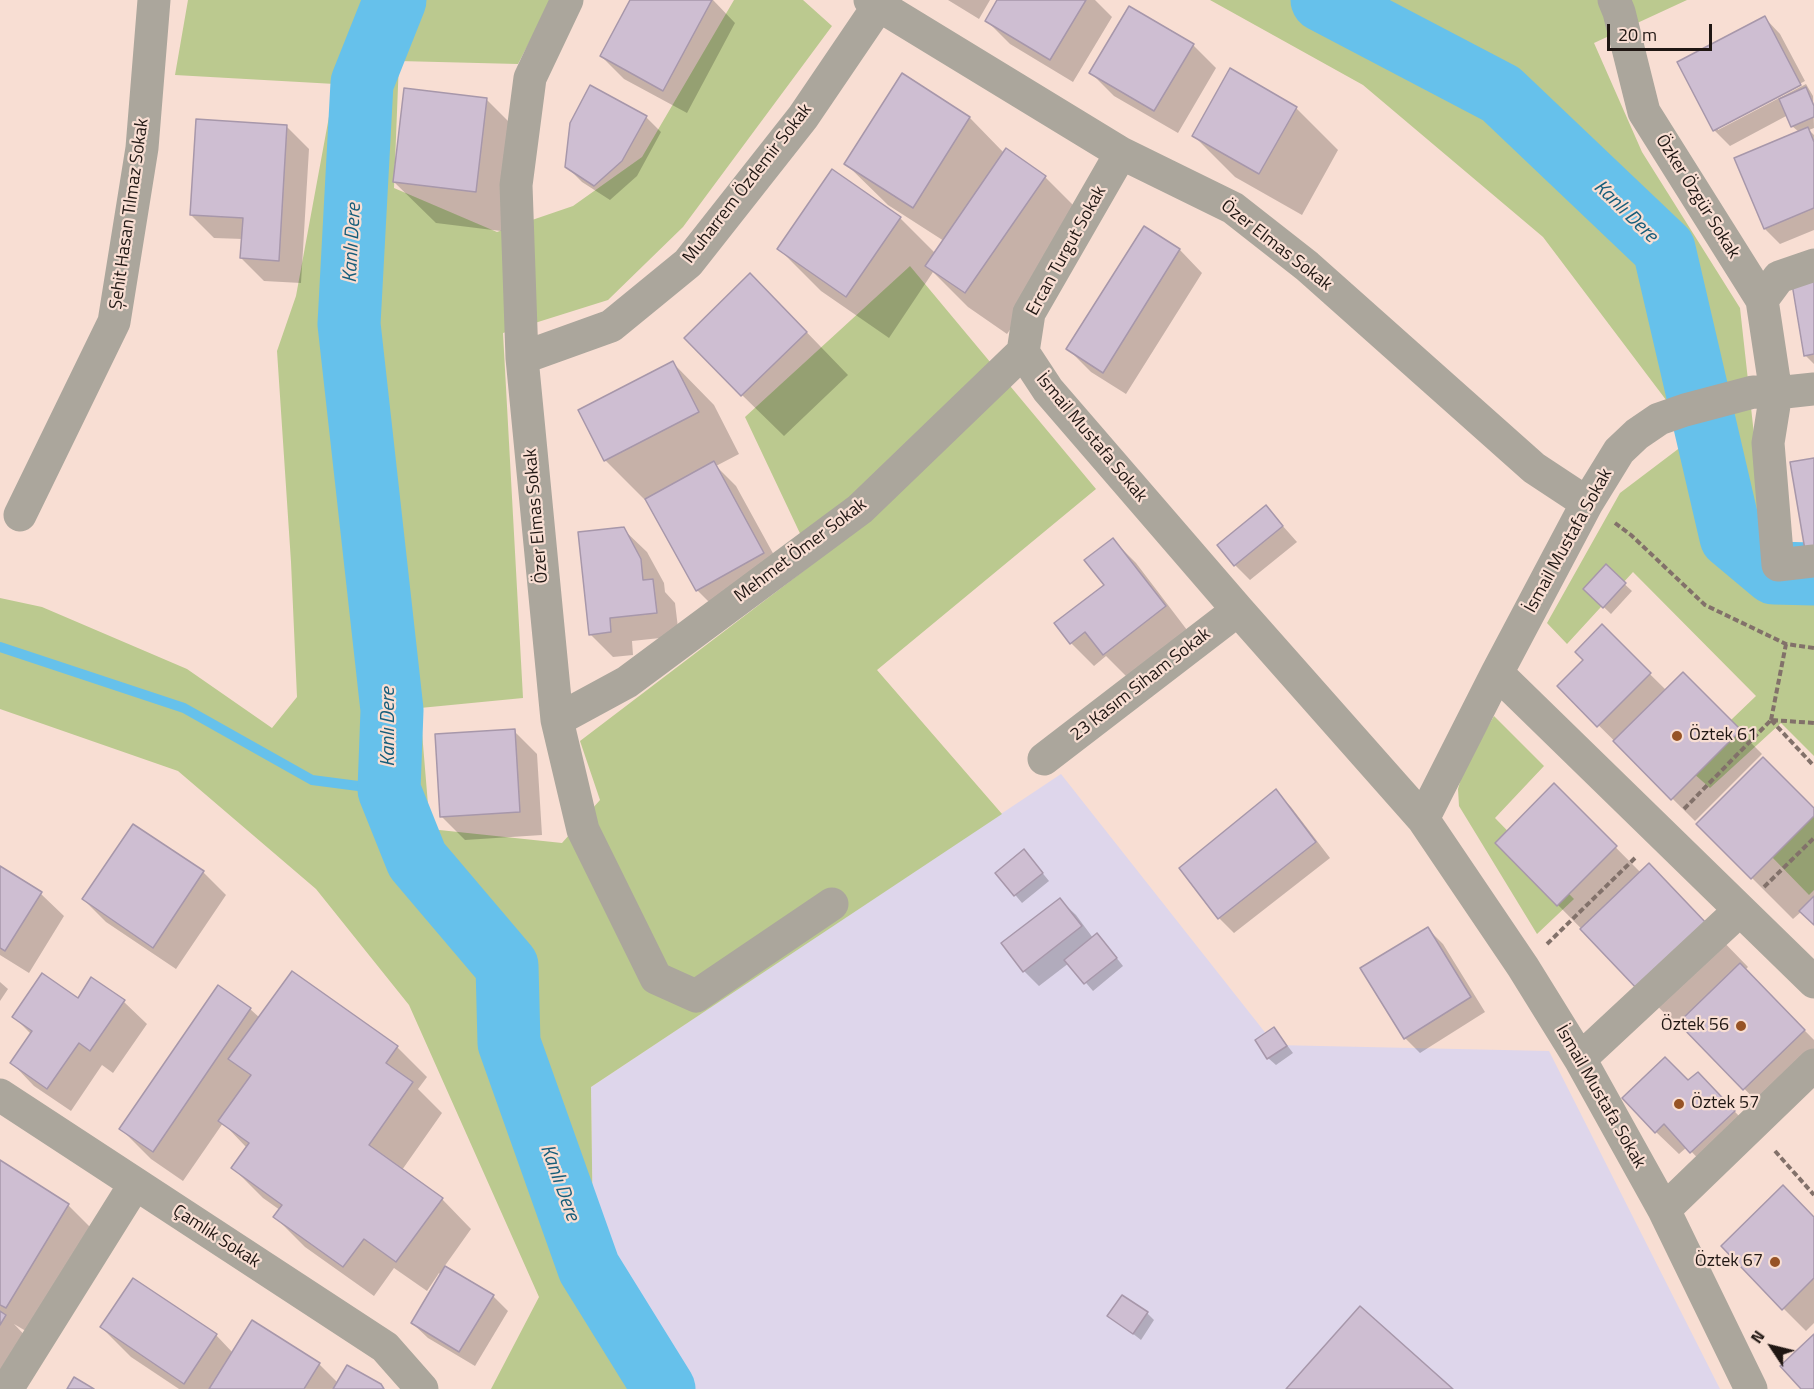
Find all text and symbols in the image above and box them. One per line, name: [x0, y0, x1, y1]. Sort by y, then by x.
scale bar: [1610, 12, 1715, 50]
text: 20 m: [1618, 21, 1657, 48]
street label: Muharrem Özdemir Sokak: [679, 100, 817, 268]
street label: Şehit Hasan Tılmaz Sokak: [106, 117, 154, 311]
street label: Özker Özgür Sokak: [1650, 131, 1744, 263]
water label: Kanlı Dere: [1588, 176, 1662, 248]
street label: Ercan Turgut Sokak: [1022, 183, 1112, 319]
street label: Özer Elmas Sokak: [1216, 196, 1336, 296]
water label: Kanlı Dere: [339, 203, 367, 283]
street label: İsmail Mustafa Sokak: [1031, 369, 1151, 507]
street label: Özer Elmas Sokak: [520, 448, 554, 584]
street label: İsmail Mustafa Sokak: [1520, 465, 1618, 617]
street label: Mehmet Ömer Sokak: [731, 494, 871, 608]
street label: 23 Kasım Siham Sokak: [1067, 624, 1215, 746]
water label: Kanlı Dere: [377, 687, 401, 767]
place label: Öztek 61: [1689, 725, 1757, 747]
marker: Öztek 61: [1670, 729, 1684, 743]
place label: Öztek 56: [1661, 1015, 1729, 1037]
marker: Öztek 56: [1734, 1019, 1748, 1033]
street label: İsmail Mustafa Sokak: [1550, 1022, 1650, 1172]
place label: Öztek 57: [1691, 1093, 1759, 1115]
marker: Öztek 57: [1672, 1097, 1686, 1111]
water label: Kanlı Dere: [534, 1142, 584, 1224]
street label: Çamlık Sokak: [168, 1201, 264, 1273]
place label: Öztek 67: [1695, 1251, 1763, 1273]
marker: Öztek 67: [1768, 1255, 1782, 1269]
north arrow: [1742, 1317, 1802, 1377]
text: N: [1744, 1325, 1770, 1348]

